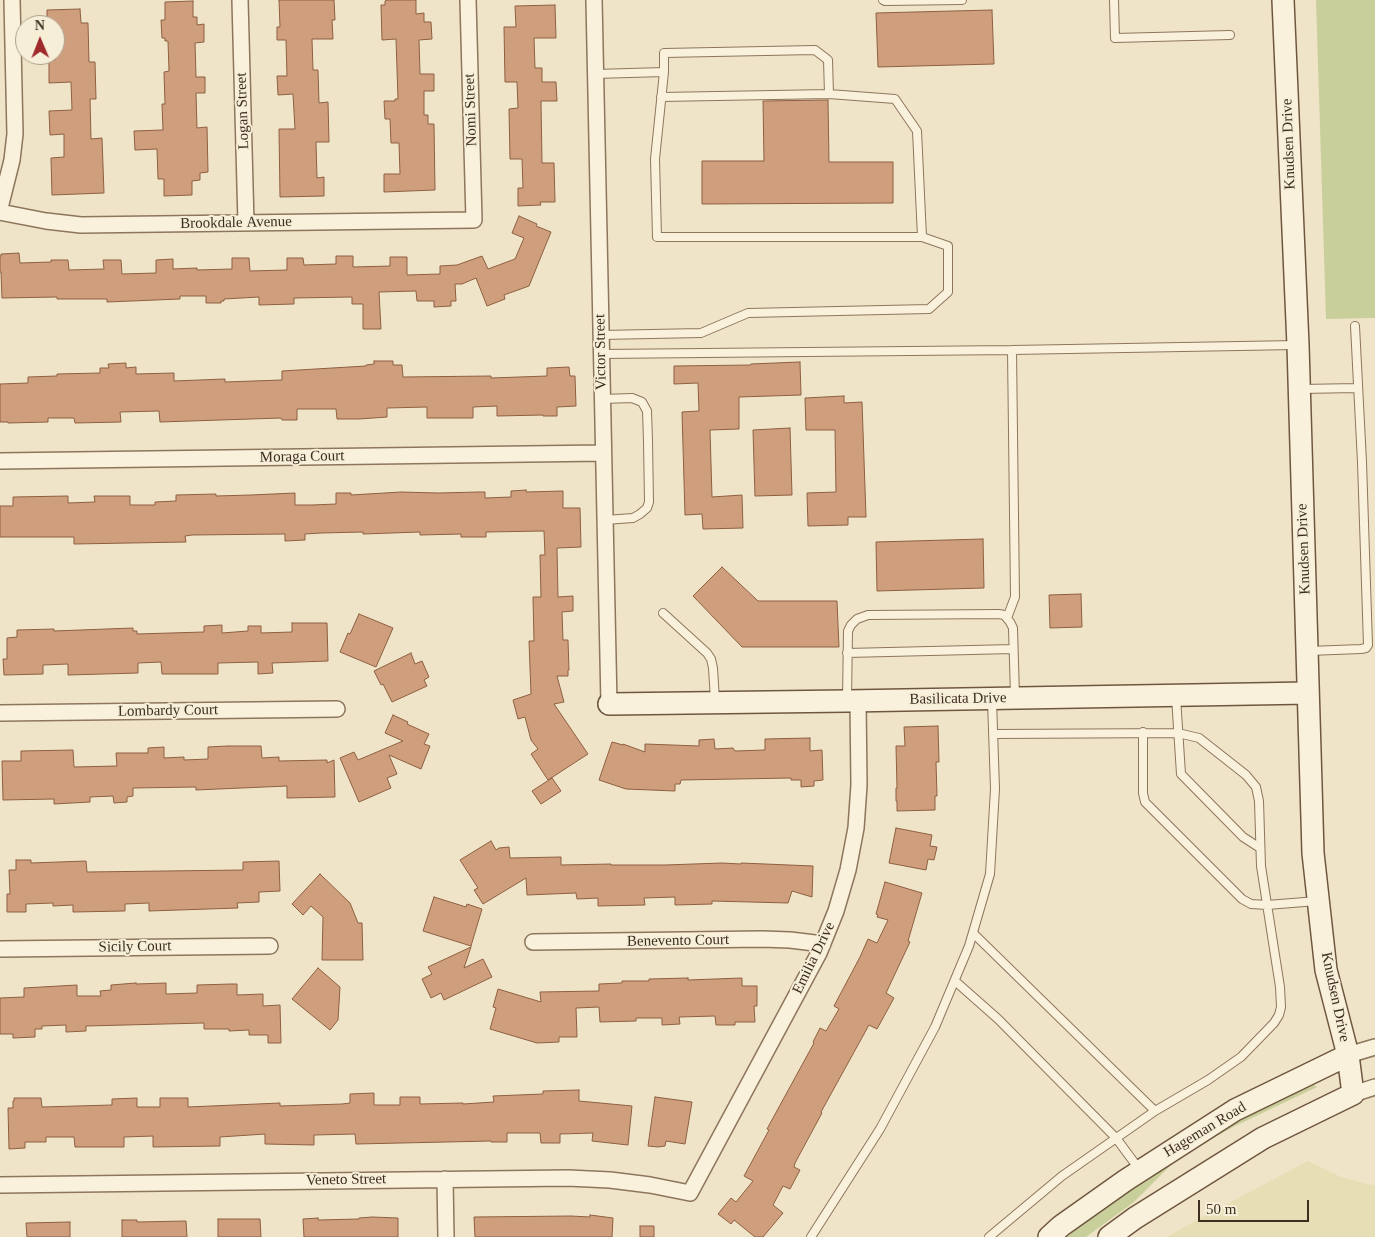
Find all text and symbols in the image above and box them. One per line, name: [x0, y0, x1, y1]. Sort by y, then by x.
north arrow: [15, 15, 65, 65]
text: N: [35, 18, 45, 33]
street label: Logan Street: [233, 72, 253, 150]
street label: Nomi Street: [461, 73, 481, 147]
street label: Knudsen Drive: [1278, 98, 1300, 190]
street label: Brookdale Avenue: [180, 213, 292, 233]
street label: Victor Street: [591, 314, 611, 390]
street label: Moraga Court: [260, 447, 344, 467]
street label: Knudsen Drive: [1293, 503, 1315, 595]
street label: Basilicata Drive: [909, 689, 1007, 709]
street label: Lombardy Court: [118, 701, 218, 721]
street label: Emilia Drive: [789, 919, 839, 997]
street label: Benevento Court: [627, 931, 729, 951]
street label: Sicily Court: [98, 937, 172, 957]
street label: Knudsen Drive: [1317, 951, 1353, 1043]
street label: Hageman Road: [1161, 1098, 1249, 1162]
street label: Veneto Street: [306, 1170, 386, 1190]
scale bar: [1200, 1190, 1311, 1222]
text: 50 m: [1206, 1201, 1236, 1217]

